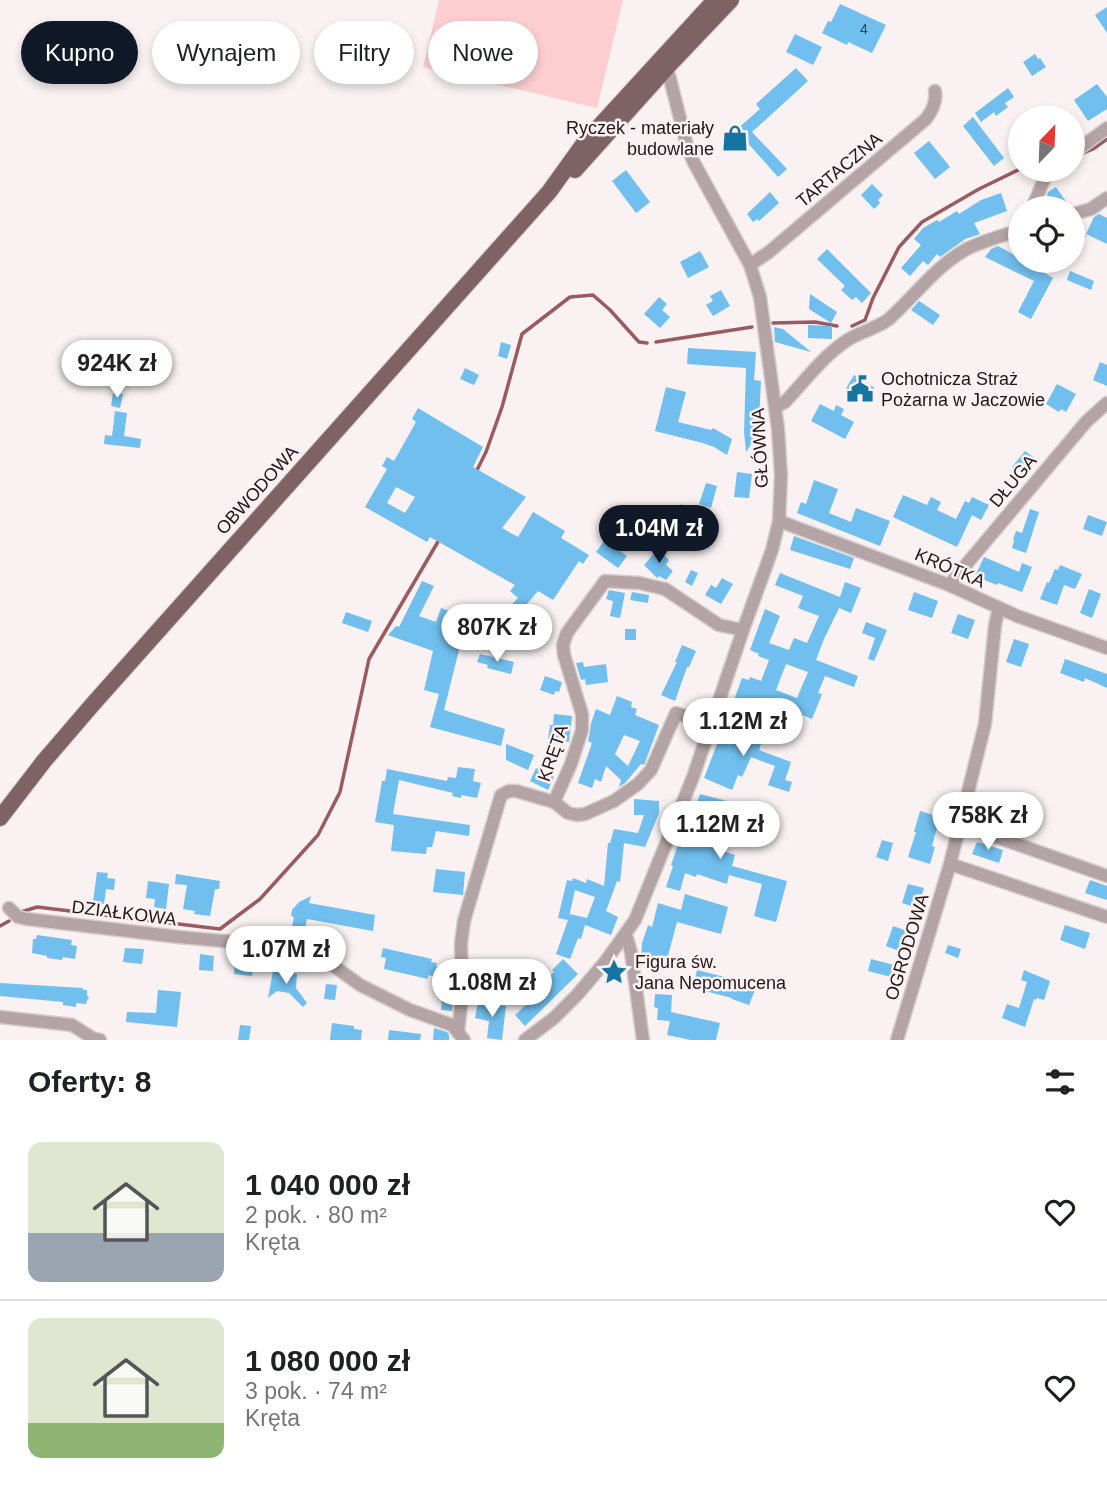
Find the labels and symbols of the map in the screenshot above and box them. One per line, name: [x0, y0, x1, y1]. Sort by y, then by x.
house number: 4: [860, 21, 868, 37]
north arrow: [1008, 105, 1085, 182]
place label: Ryczek - materiały budowlane: [566, 118, 714, 159]
shop icon: Ryczek - materiały budowlane: [720, 123, 750, 153]
street label: TARTACZNA: [792, 129, 886, 211]
pin: 924K zł: [52, 340, 182, 400]
place label: Ochotnicza Straż Pożarna w Jaczowie: [881, 369, 1045, 410]
public building icon: Ochotnicza Straż Pożarna w Jaczowie: [845, 374, 875, 404]
street label: GŁÓWNA: [747, 408, 772, 489]
street label: OBWODOWA: [212, 442, 302, 538]
street label: DŁUGA: [985, 451, 1041, 511]
pin: 1.04M zł: [587, 505, 731, 565]
street label: KRÓTKA: [912, 543, 988, 592]
pin: 807K zł: [432, 604, 562, 664]
pin: 1.12M zł: [671, 698, 815, 758]
street label: KRĘTA: [534, 722, 572, 784]
pin: 758K zł: [923, 792, 1053, 852]
pin: 1.12M zł: [648, 802, 792, 861]
street label: OGRODOWA: [881, 891, 933, 1003]
street label: DZIAŁKOWA: [70, 897, 178, 929]
pin: 1.07M zł: [214, 926, 358, 986]
place label: Figura św. Jana Nepomucena: [635, 952, 787, 993]
place icon: Figura św. Jana Nepomucena: [599, 957, 629, 987]
pin: 1.08M zł: [420, 960, 564, 1019]

